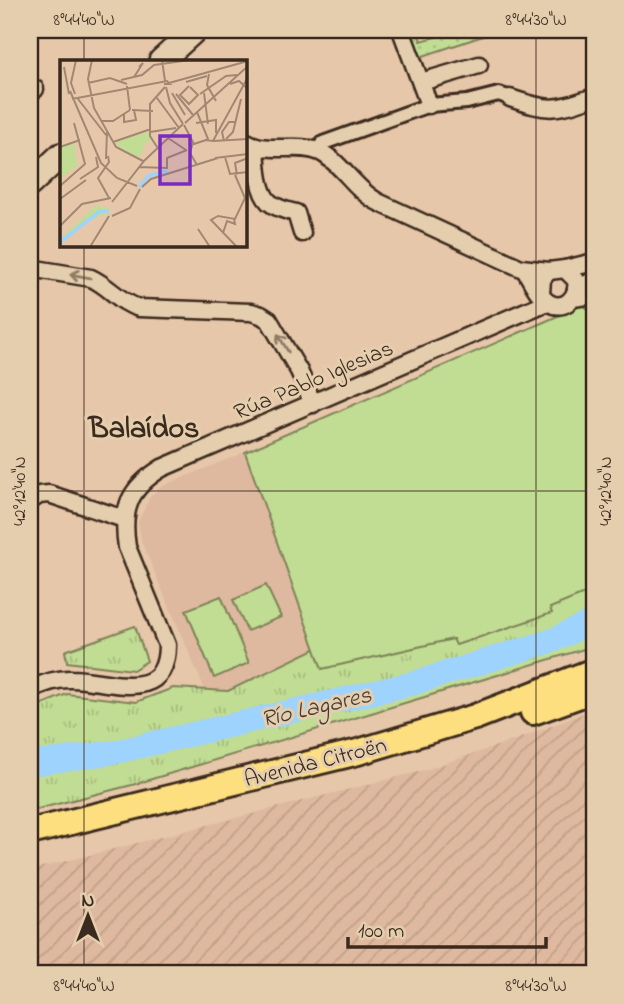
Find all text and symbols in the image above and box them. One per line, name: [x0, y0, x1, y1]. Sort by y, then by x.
text: 8°44'40"W: [53, 8, 115, 34]
text: 8°44'30"W: [505, 8, 567, 34]
inset map: [60, 60, 247, 247]
one-way arrow: [69, 269, 92, 282]
street label: Rúa Pablo Iglesias: [229, 333, 399, 431]
one-way arrow: [275, 334, 289, 354]
district label: Balaídos: [87, 408, 199, 452]
text: 42°12'40"N: [8, 456, 34, 526]
text: 42°12'40"N: [594, 456, 620, 526]
water label: Río Lagares: [258, 679, 376, 738]
street label: Avenida Citroën: [241, 730, 390, 797]
north arrow: [52, 881, 122, 951]
text: N: [82, 888, 95, 915]
scale bar: [348, 906, 545, 950]
text: 100 m: [358, 917, 404, 947]
text: 8°44'40"W: [53, 974, 115, 1000]
text: 8°44'30"W: [505, 974, 567, 1000]

